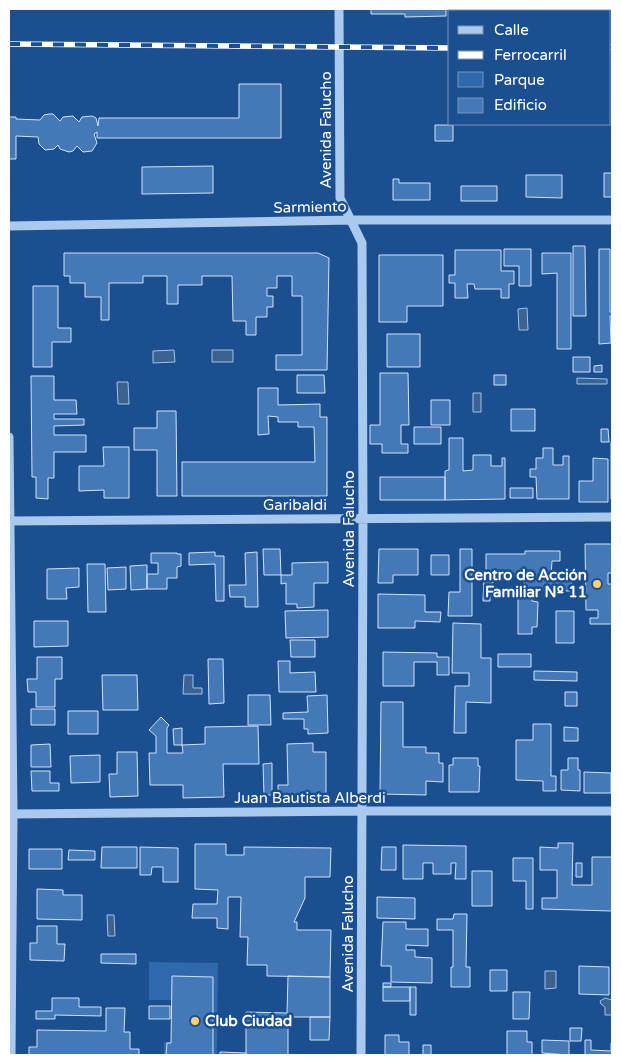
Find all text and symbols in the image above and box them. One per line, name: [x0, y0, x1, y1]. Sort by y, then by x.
legend: [448, 10, 611, 125]
text: Calle: [494, 21, 529, 39]
text: Ferrocarril: [494, 46, 567, 64]
street label: Avenida Falucho: [317, 71, 335, 189]
text: Parque: [494, 71, 545, 89]
text: Edificio: [494, 96, 547, 114]
street label: Sarmiento: [273, 197, 347, 217]
street label: Avenida Falucho: [340, 470, 358, 588]
street label: Garibaldi: [263, 496, 327, 514]
place label: Centro de Acción Familiar Nº 11: [464, 566, 587, 601]
marker: Centro de Acción Familiar Nº 11: [591, 578, 603, 590]
street label: Juan Bautista Alberdi: [234, 789, 386, 807]
street label: Avenida Falucho: [339, 875, 357, 993]
place label: Club Ciudad: [205, 1012, 292, 1030]
marker: Club Ciudad: [189, 1015, 201, 1027]

